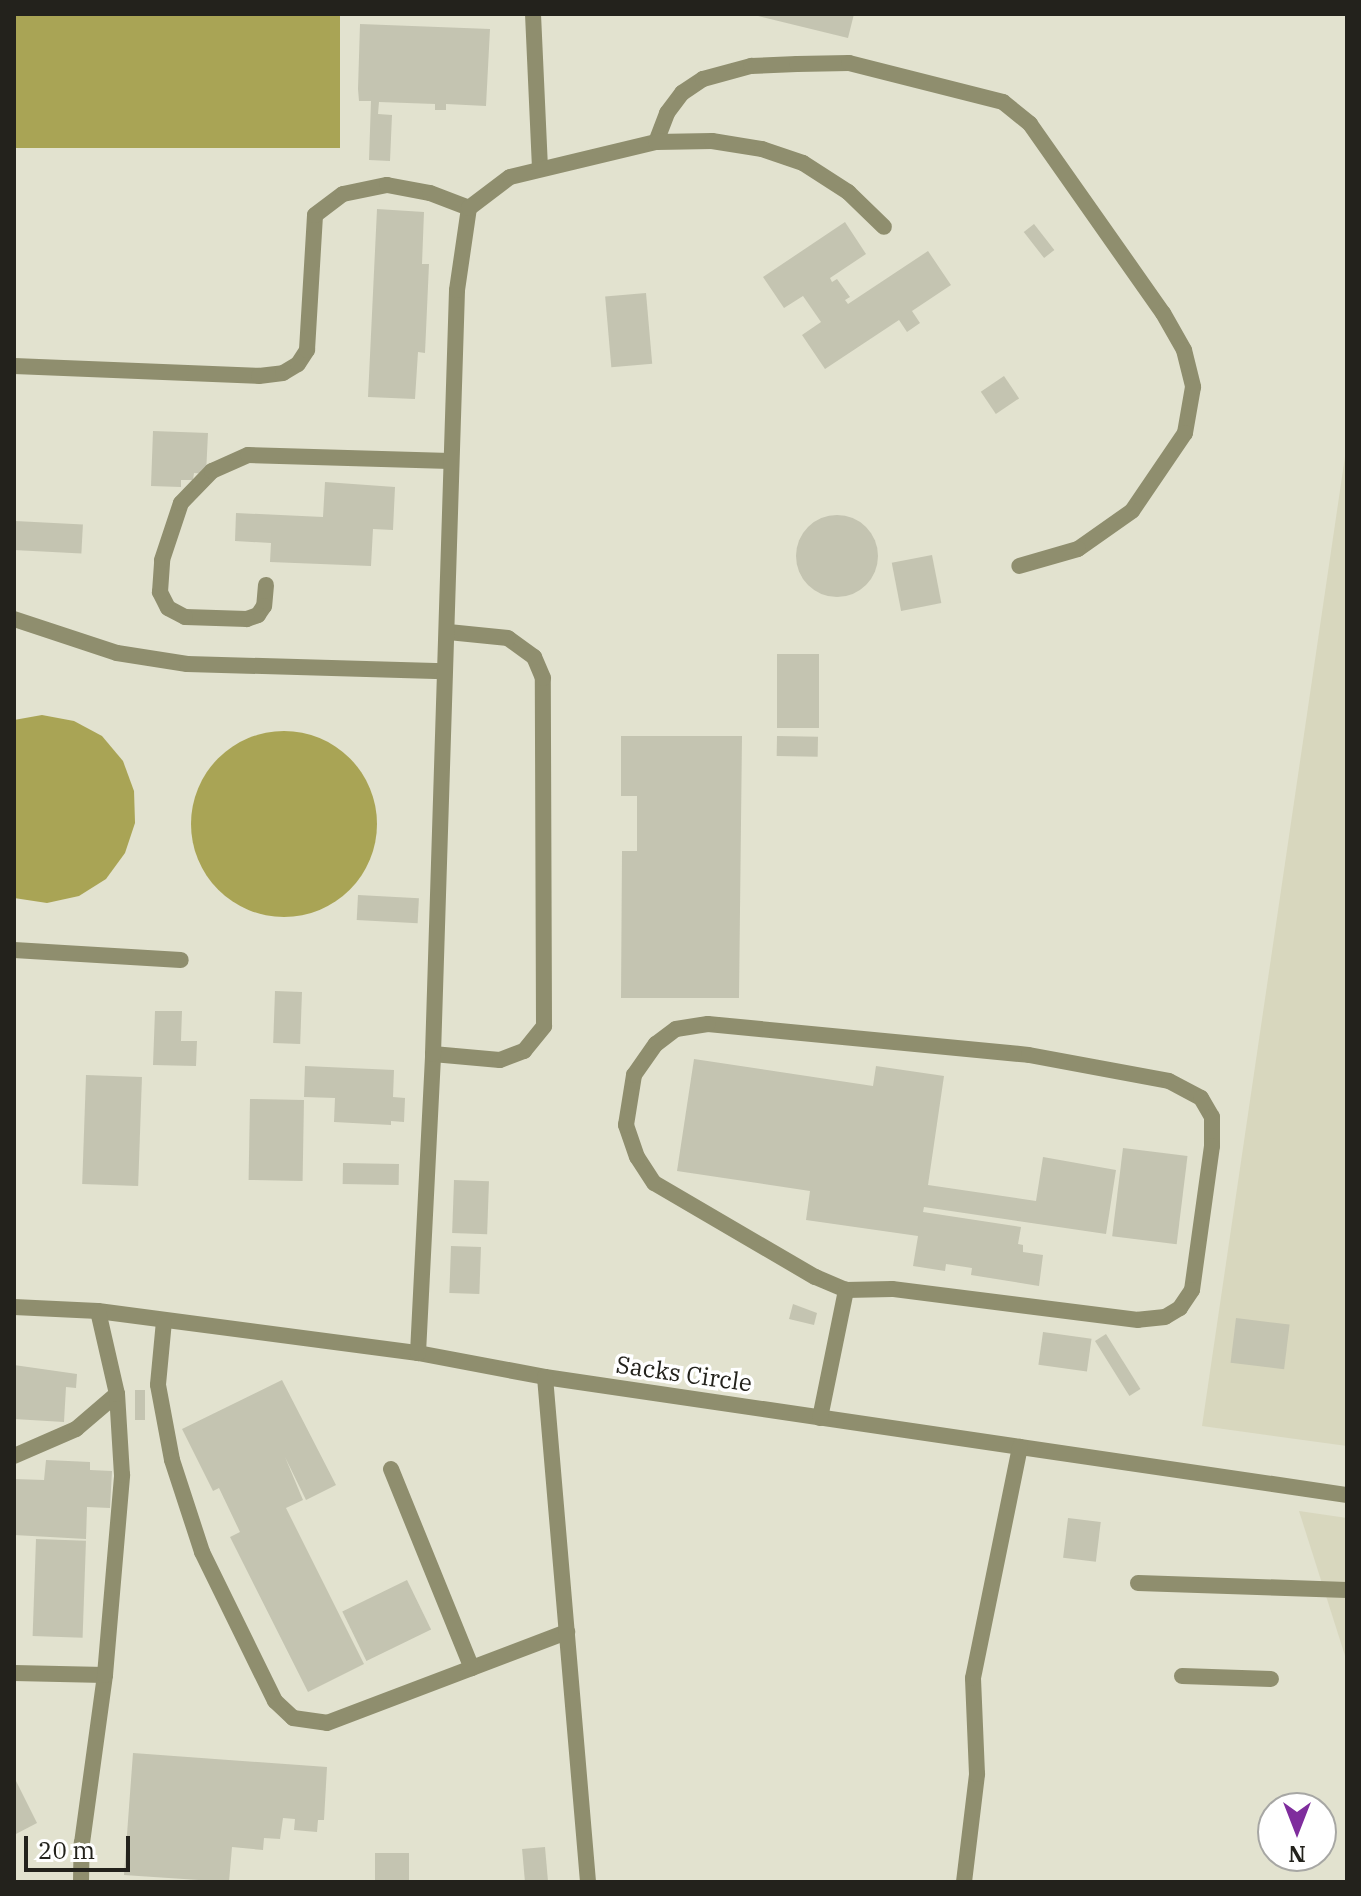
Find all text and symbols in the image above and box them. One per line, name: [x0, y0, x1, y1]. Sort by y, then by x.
street label: Sacks Circle: [614, 1350, 754, 1398]
north arrow: [1257, 1792, 1337, 1872]
scale bar: [28, 1820, 134, 1870]
text: 20 m: [38, 1834, 95, 1866]
text: N: [1288, 1840, 1306, 1869]

